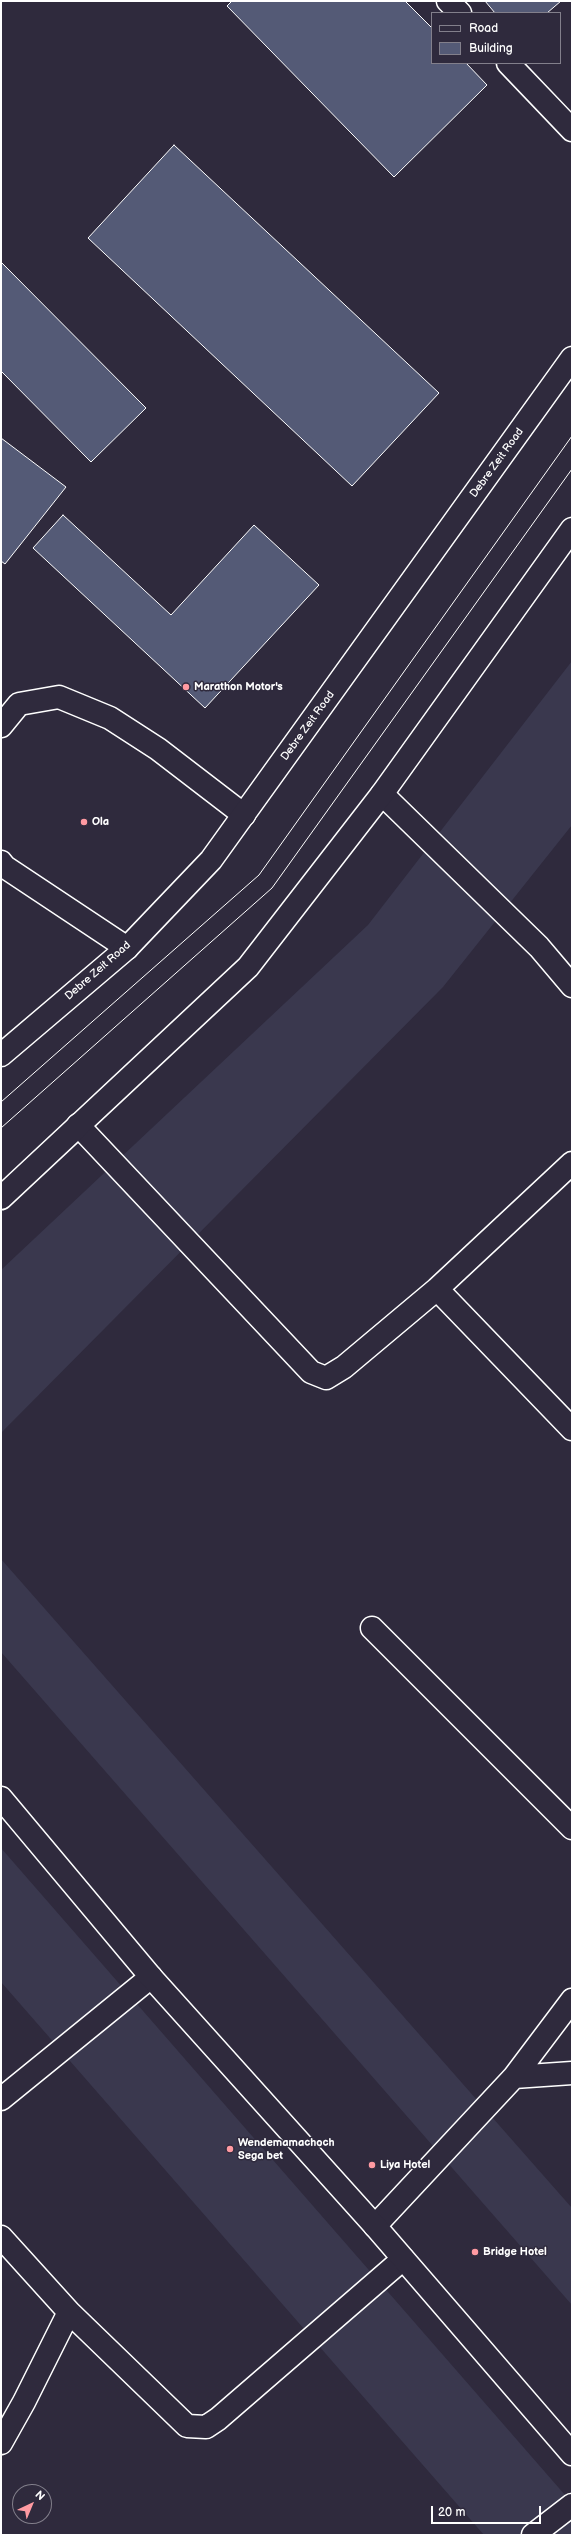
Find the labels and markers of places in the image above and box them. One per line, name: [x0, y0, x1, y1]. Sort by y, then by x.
place label: Marathon Motor's: [194, 680, 283, 694]
marker: Marathon Motor's: [181, 682, 191, 692]
place label: Ola: [92, 815, 109, 829]
marker: Ola: [79, 817, 89, 827]
place label: Wendemamachoch Sega bet: [238, 2136, 335, 2162]
marker: Wendemamachoch Sega bet: [225, 2144, 235, 2154]
place label: Liya Hotel: [380, 2158, 430, 2172]
marker: Liya Hotel: [367, 2160, 377, 2170]
place label: Bridge Hotel: [483, 2245, 547, 2259]
marker: Bridge Hotel: [470, 2247, 480, 2257]

